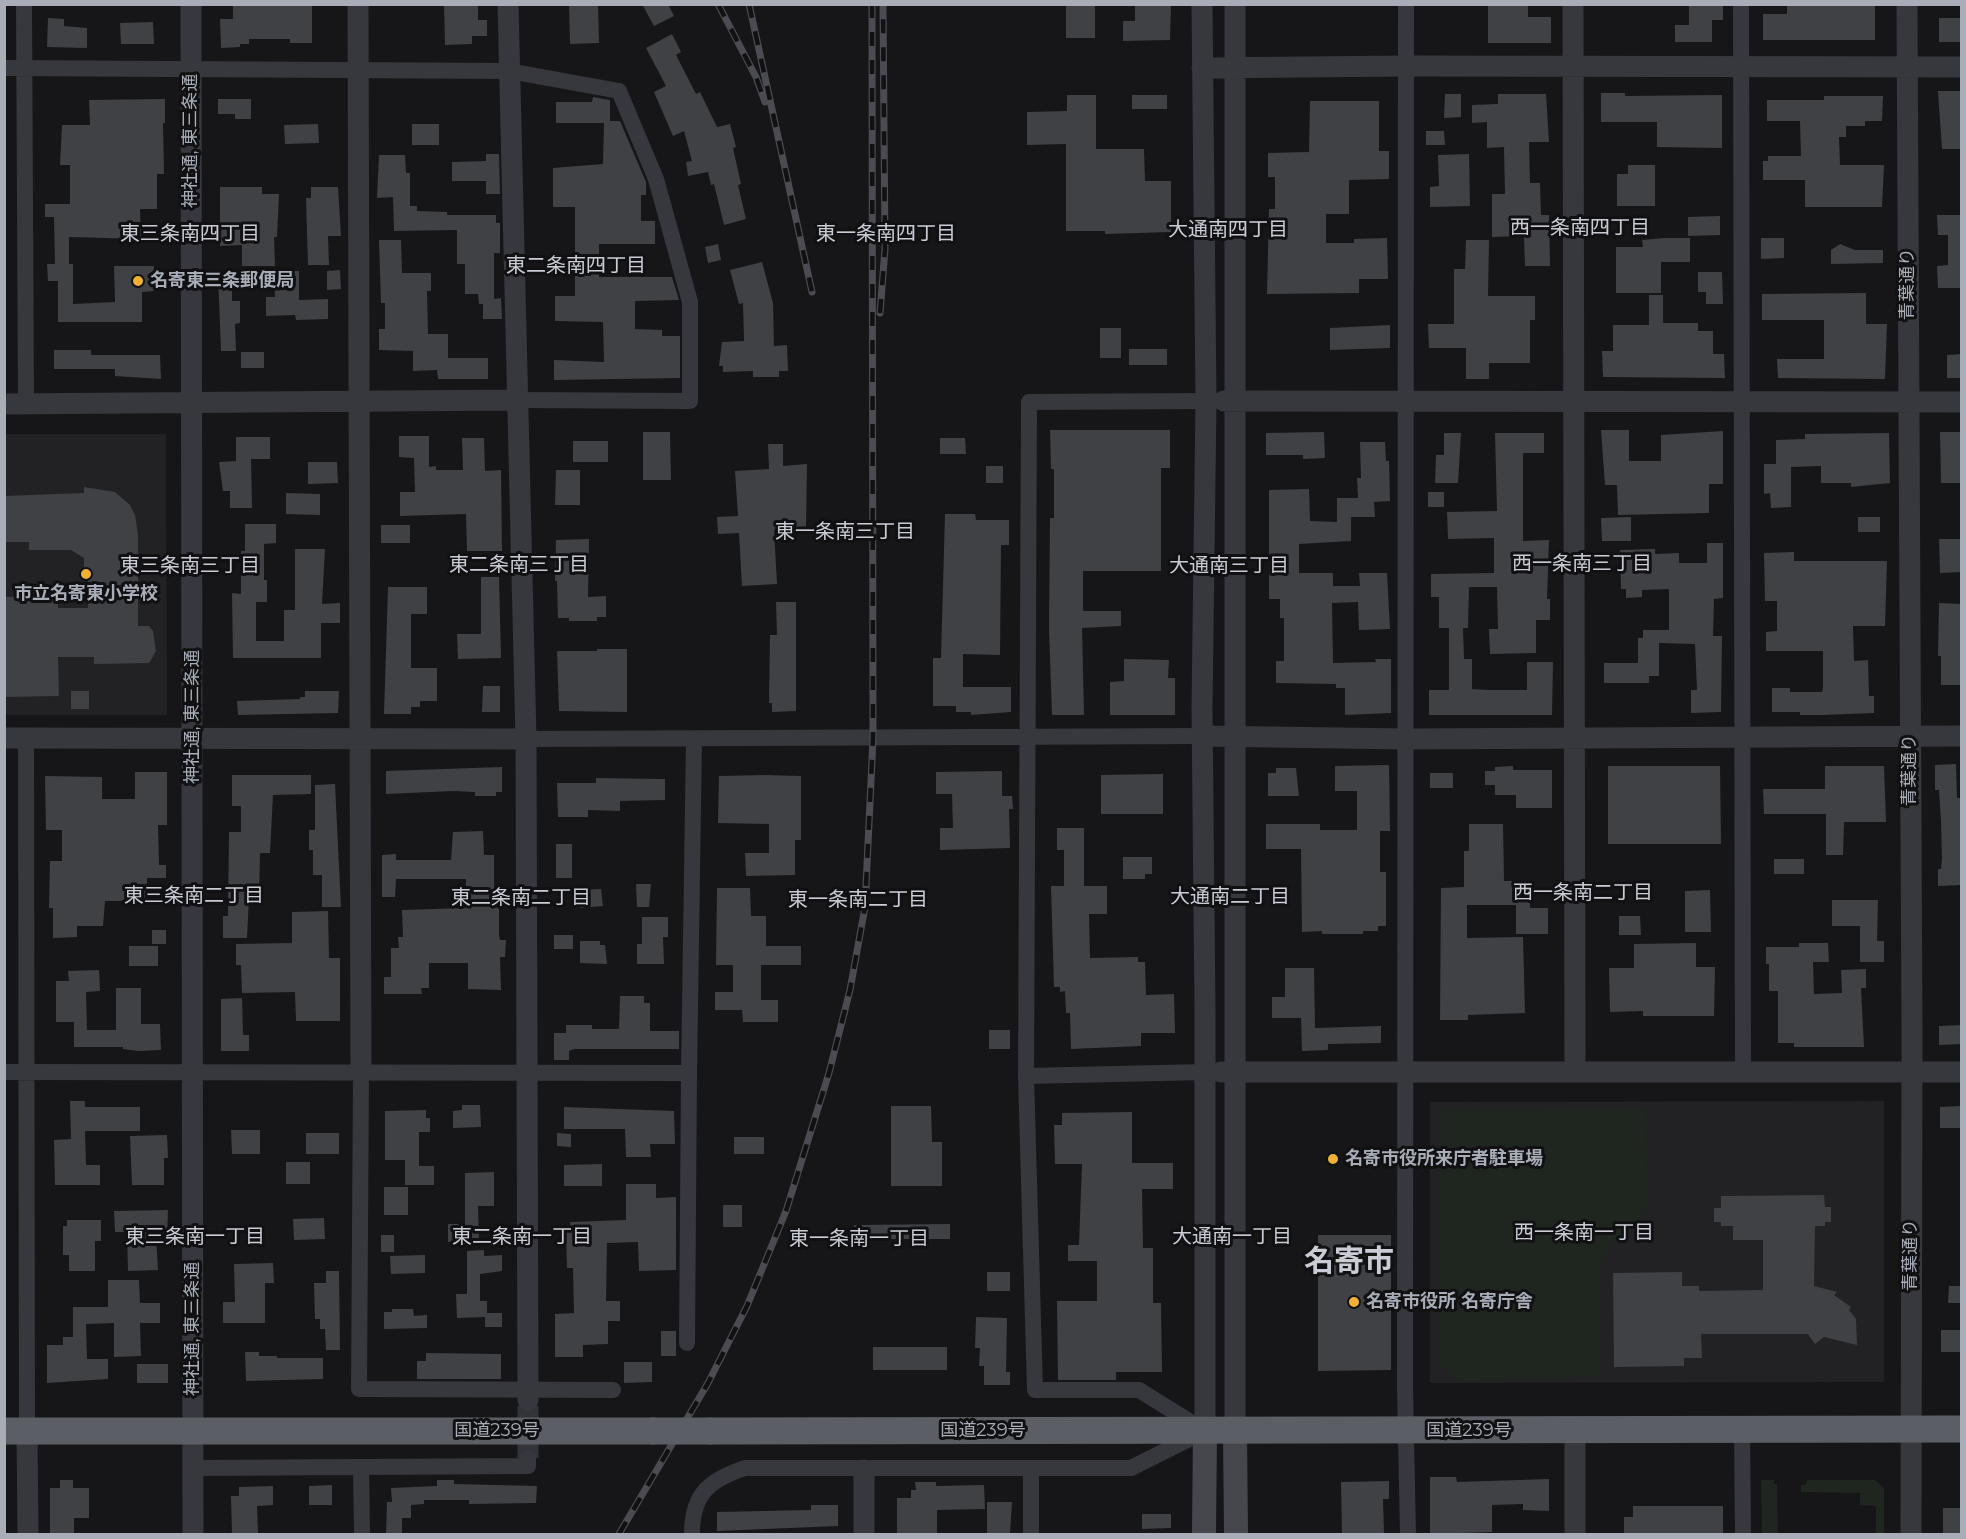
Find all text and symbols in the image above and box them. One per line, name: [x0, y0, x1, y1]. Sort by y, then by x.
street label: 神社通, 東三条通: [180, 74, 202, 208]
district label: 西一条南四丁目: [1510, 216, 1650, 240]
district label: 大通南四丁目: [1168, 218, 1288, 242]
district label: 東三条南四丁目: [120, 222, 260, 246]
district label: 東一条南四丁目: [816, 222, 956, 246]
street label: 青葉通り: [1897, 248, 1919, 320]
district label: 東二条南四丁目: [506, 254, 646, 278]
place label: 名寄東三条郵便局: [150, 270, 294, 292]
marker: 名寄東三条郵便局: [131, 274, 145, 288]
district label: 東一条南三丁目: [775, 520, 915, 544]
district label: 西一条南三丁目: [1512, 552, 1652, 576]
district label: 東二条南三丁目: [449, 553, 589, 577]
district label: 東三条南三丁目: [120, 554, 260, 578]
district label: 大通南三丁目: [1169, 554, 1289, 578]
marker: 市立名寄東小学校: [79, 567, 93, 581]
place label: 市立名寄東小学校: [14, 583, 158, 605]
street label: 神社通, 東三条通: [182, 650, 204, 784]
street label: 青葉通り: [1899, 734, 1921, 806]
district label: 西一条南二丁目: [1513, 881, 1653, 905]
district label: 東三条南二丁目: [124, 884, 264, 908]
district label: 大通南二丁目: [1170, 885, 1290, 909]
district label: 東二条南二丁目: [451, 886, 591, 910]
district label: 東一条南二丁目: [788, 888, 928, 912]
place label: 名寄市役所来庁者駐車場: [1345, 1148, 1543, 1170]
marker: 名寄市役所来庁者駐車場: [1326, 1152, 1340, 1166]
street label: 青葉通り: [1900, 1219, 1922, 1291]
district label: 西一条南一丁目: [1514, 1221, 1654, 1245]
district label: 東三条南一丁目: [125, 1225, 265, 1249]
district label: 東二条南一丁目: [452, 1225, 592, 1249]
district label: 大通南一丁目: [1172, 1225, 1292, 1249]
district label: 東一条南一丁目: [789, 1227, 929, 1251]
district label: 名寄市: [1304, 1244, 1394, 1280]
street label: 神社通, 東三条通: [182, 1262, 204, 1396]
place label: 名寄市役所 名寄庁舎: [1366, 1291, 1533, 1313]
marker: 名寄市役所 名寄庁舎: [1347, 1295, 1361, 1309]
street label: 国道239号: [454, 1420, 540, 1442]
street label: 国道239号: [940, 1420, 1026, 1442]
street label: 国道239号: [1426, 1420, 1512, 1442]

